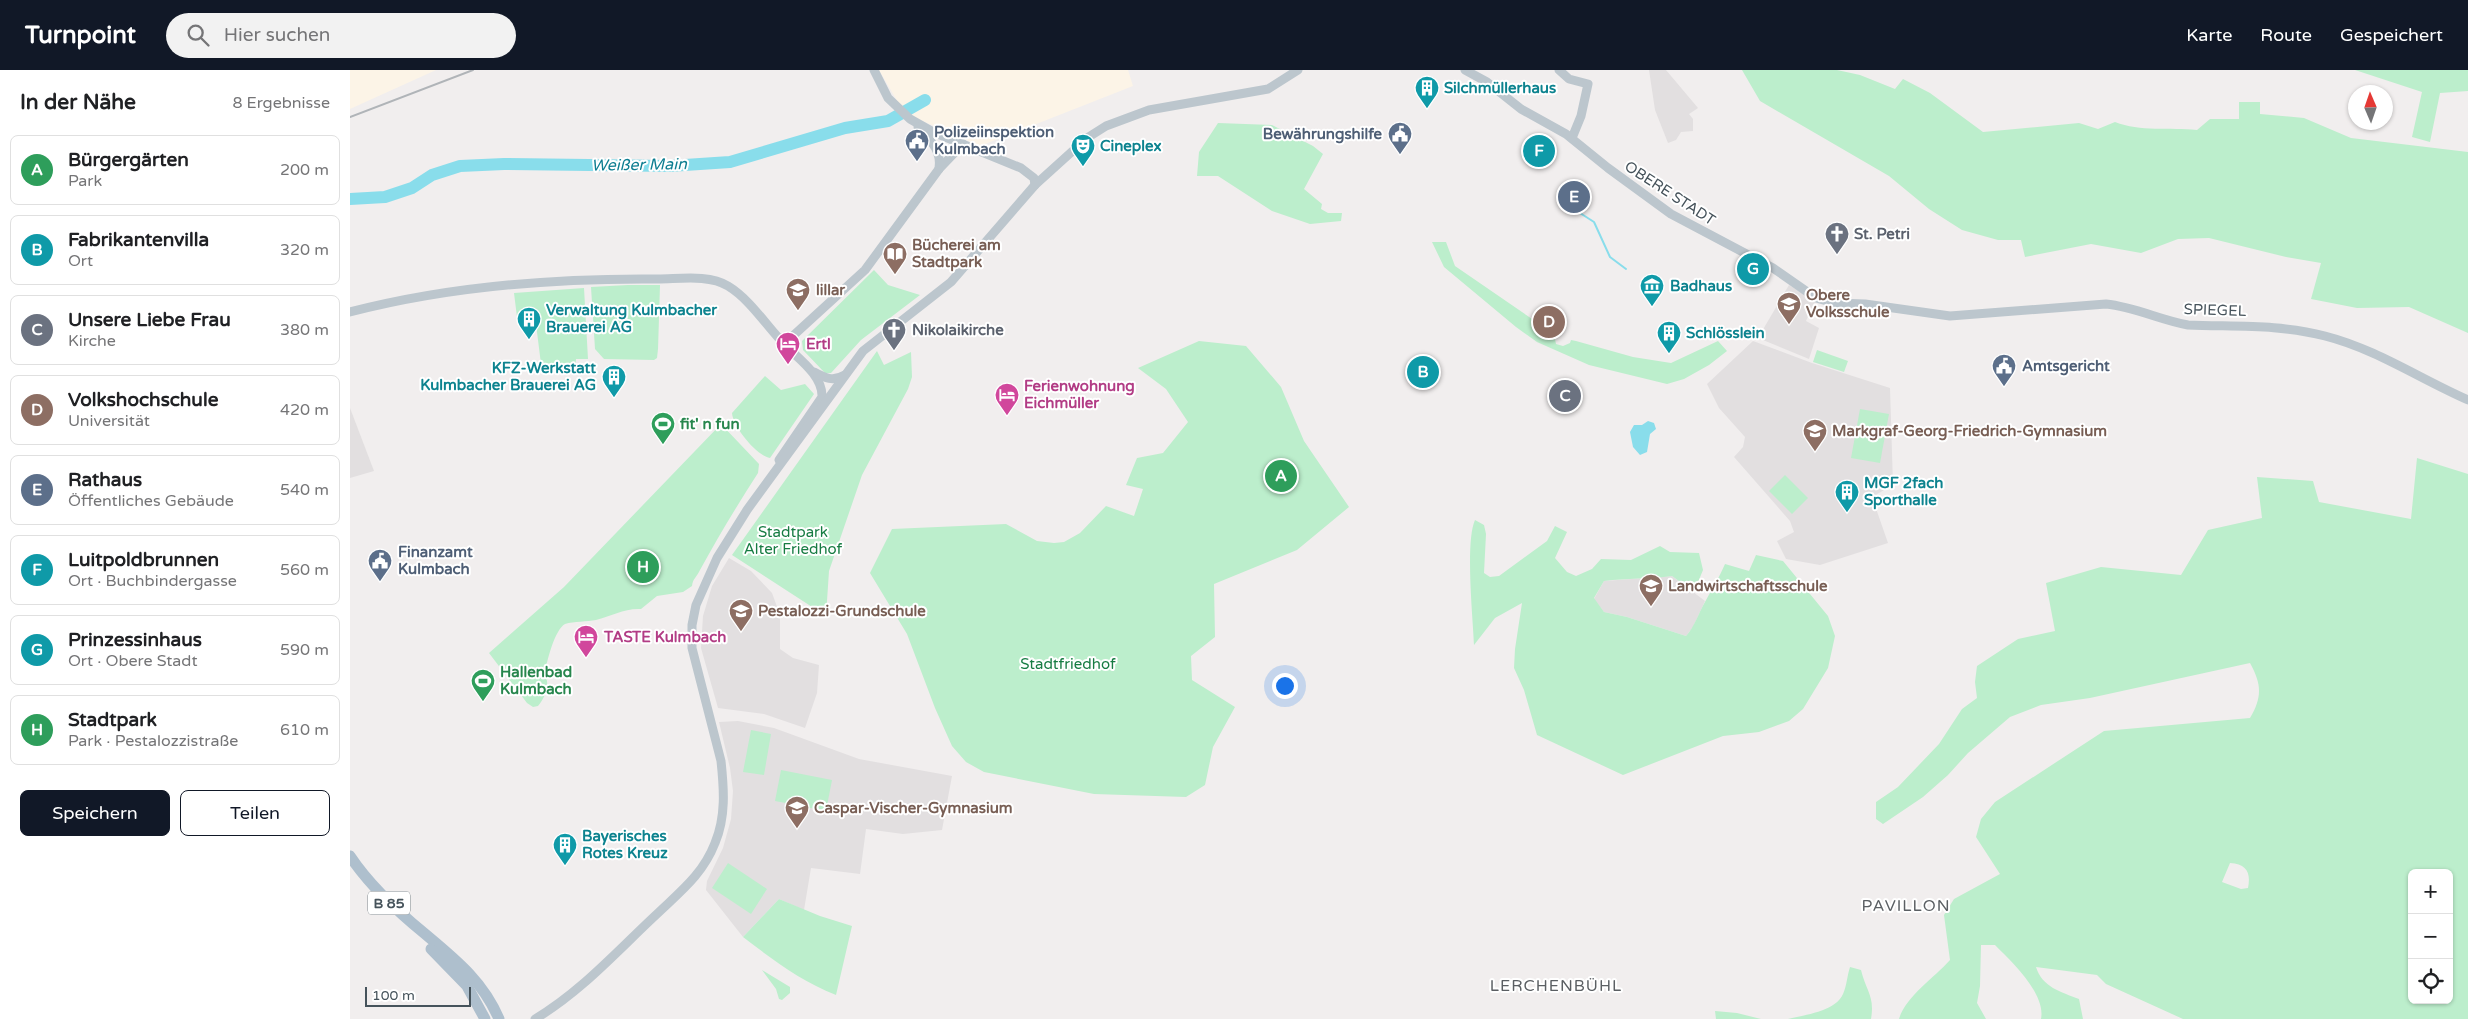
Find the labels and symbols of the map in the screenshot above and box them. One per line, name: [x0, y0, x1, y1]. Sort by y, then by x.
building icon: Silchmüllerhaus: [1414, 75, 1440, 109]
place label: Silchmüllerhaus: [1444, 79, 1556, 97]
north arrow: [2348, 85, 2393, 130]
public building icon: Bewährungshilfe: [1387, 121, 1413, 155]
place label: Polizeiinspektion Kulmbach: [934, 123, 1054, 158]
place label: Bewährungshilfe: [1263, 125, 1382, 144]
public building icon: Polizeiinspektion Kulmbach: [904, 128, 930, 162]
pin: F: [1523, 132, 1555, 170]
theatre icon: Cineplex: [1070, 133, 1096, 167]
place label: Cineplex: [1100, 137, 1162, 156]
water label: Weißer Main: [591, 154, 688, 176]
street label: OBERE STADT: [1621, 157, 1719, 229]
pin: E: [1558, 178, 1590, 216]
church icon: St. Petri: [1824, 221, 1850, 255]
place label: St. Petri: [1854, 225, 1910, 243]
place label: Bücherei am Stadtpark: [912, 236, 1001, 272]
library icon: Bücherei am Stadtpark: [882, 241, 908, 275]
pin: G: [1737, 250, 1769, 288]
museum icon: Badhaus: [1639, 273, 1665, 307]
school or university icon: lillar: [785, 277, 811, 311]
place label: Badhaus: [1670, 277, 1732, 295]
place label: lillar: [816, 281, 845, 299]
place label: Obere Volksschule: [1806, 286, 1890, 321]
school or university icon: Obere Volksschule: [1776, 291, 1802, 325]
street label: SPIEGEL: [2183, 300, 2247, 320]
place label: Verwaltung Kulmbacher Brauerei AG: [546, 301, 717, 336]
pin: D: [1533, 303, 1565, 341]
building icon: Verwaltung Kulmbacher Brauerei AG: [516, 306, 542, 340]
church icon: Nikolaikirche: [881, 317, 907, 351]
building icon: Schlösslein: [1656, 320, 1682, 354]
place label: Nikolaikirche: [912, 321, 1004, 339]
place label: Schlösslein: [1686, 324, 1765, 342]
hotel icon: Ertl: [775, 331, 801, 365]
place label: Ertl: [806, 335, 831, 353]
pin: B: [1407, 353, 1439, 391]
public building icon: Amtsgericht: [1991, 353, 2017, 387]
place label: Amtsgericht: [2022, 357, 2110, 376]
place label: KFZ-Werkstatt Kulmbacher Brauerei AG: [420, 359, 596, 394]
building icon: KFZ-Werkstatt Kulmbacher Brauerei AG: [601, 364, 627, 398]
place label: Ferienwohnung Eichmüller: [1024, 377, 1135, 412]
pin: C: [1549, 377, 1581, 415]
hotel icon: Ferienwohnung Eichmüller: [994, 382, 1020, 416]
sports icon: fit' n fun: [650, 411, 676, 445]
place label: fit' n fun: [679, 415, 740, 433]
school or university icon: Markgraf-Georg-Friedrich-Gymnasium: [1802, 418, 1828, 452]
place label: Markgraf-Georg-Friedrich-Gymnasium: [1832, 422, 2107, 441]
pin: A: [1265, 457, 1297, 495]
place label: MGF 2fach Sporthalle: [1864, 474, 1943, 510]
building icon: MGF 2fach Sporthalle: [1834, 479, 1860, 513]
park label: Stadtpark Alter Friedhof: [744, 523, 843, 558]
place label: Finanzamt Kulmbach: [398, 543, 473, 578]
public building icon: Finanzamt Kulmbach: [367, 548, 393, 582]
pin: H: [627, 548, 659, 586]
school or university icon: Landwirtschaftsschule: [1638, 573, 1664, 607]
place label: Landwirtschaftsschule: [1668, 577, 1828, 595]
school or university icon: Pestalozzi-Grundschule: [728, 598, 754, 632]
place label: Pestalozzi-Grundschule: [758, 602, 926, 620]
hotel icon: TASTE Kulmbach: [573, 624, 599, 658]
place label: TASTE Kulmbach: [603, 628, 726, 646]
park label: Stadtfriedhof: [1020, 655, 1116, 673]
place label: Hallenbad Kulmbach: [500, 663, 572, 698]
sports icon: Hallenbad Kulmbach: [470, 668, 496, 702]
your location: [1272, 673, 1298, 699]
school or university icon: Caspar-Vischer-Gymnasium: [784, 795, 810, 829]
place label: Caspar-Vischer-Gymnasium: [814, 799, 1013, 818]
place label: Bayerisches Rotes Kreuz: [582, 827, 668, 862]
building icon: Bayerisches Rotes Kreuz: [552, 832, 578, 866]
road number: B 85: [368, 891, 410, 914]
district label: PAVILLON: [1861, 896, 1951, 916]
district label: LERCHENBÜHL: [1490, 976, 1622, 996]
scale bar: [365, 984, 471, 1007]

